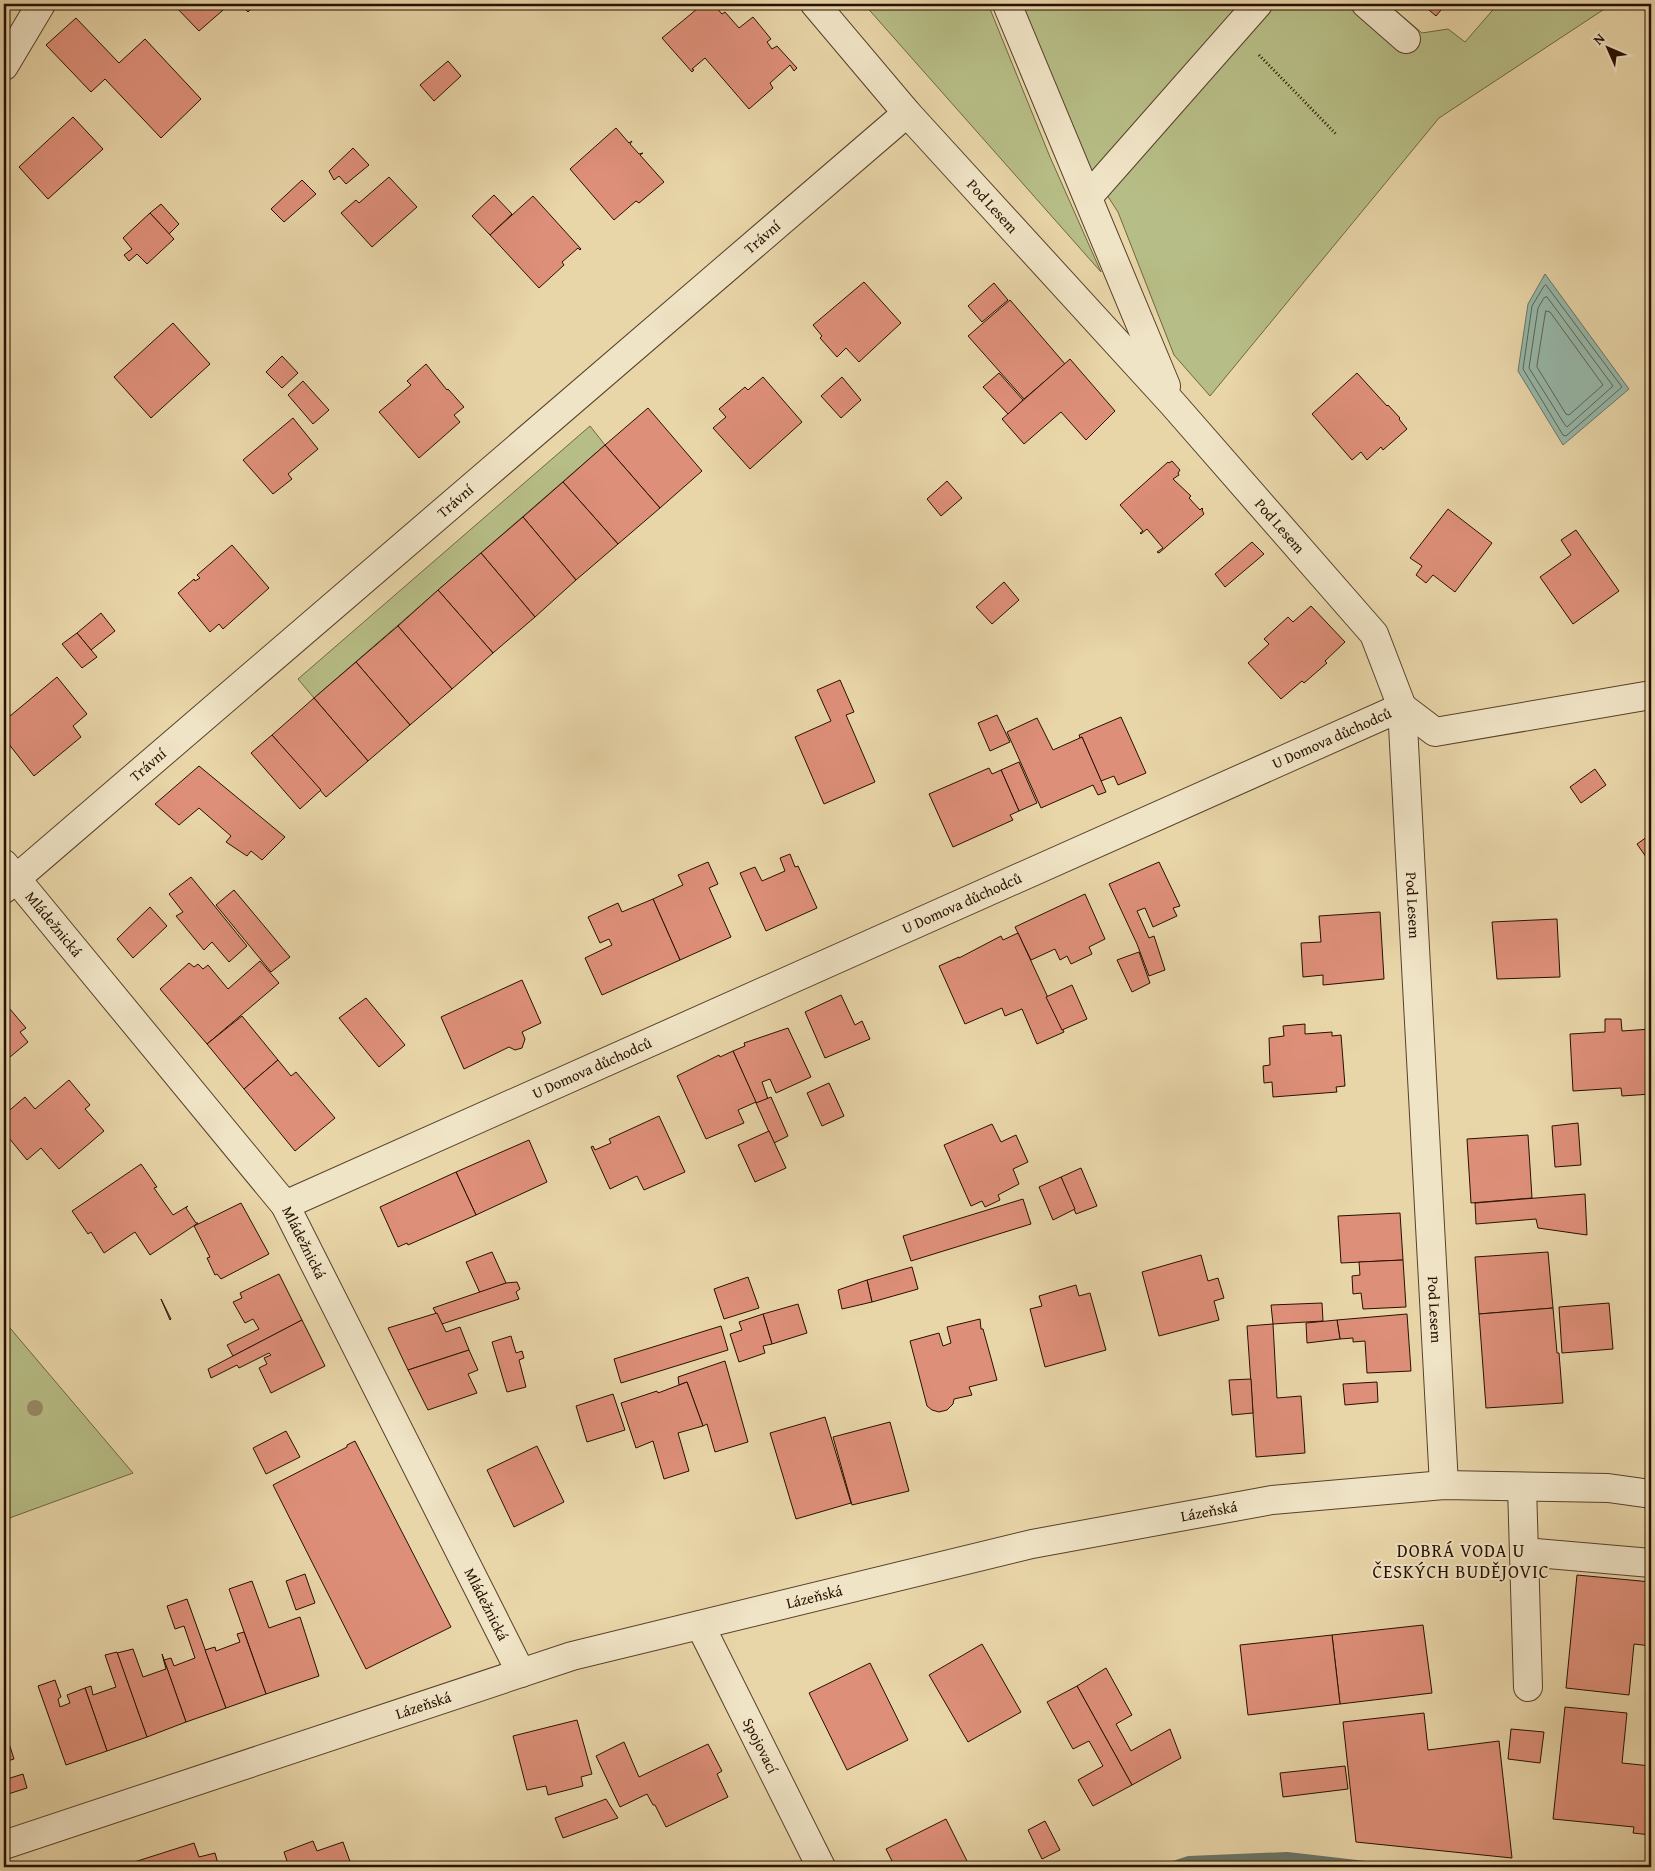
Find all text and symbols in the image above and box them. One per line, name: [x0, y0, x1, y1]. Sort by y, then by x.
north arrow: [1582, 22, 1632, 72]
text: N: [1588, 28, 1610, 49]
street label: Pod Lesem: [962, 174, 1023, 238]
street label: Trávní: [739, 215, 785, 258]
street label: Trávní: [432, 479, 478, 522]
street label: Pod Lesem: [1250, 494, 1310, 558]
street label: U Domova důchodců: [1268, 702, 1395, 774]
street label: Trávní: [125, 743, 171, 786]
street label: U Domova důchodců: [899, 867, 1025, 939]
street label: Pod Lesem: [1401, 871, 1426, 940]
street label: Mládežnická: [21, 887, 87, 961]
street label: U Domova důchodců: [529, 1032, 656, 1104]
street label: Mládežnická: [277, 1202, 332, 1282]
street label: Pod Lesem: [1423, 1276, 1447, 1344]
street label: Lázeňská: [1179, 1496, 1239, 1527]
district label: DOBRÁ VODA U ČESKÝCH BUDĚJOVIC: [1372, 1537, 1550, 1585]
street label: Mládežnická: [460, 1564, 514, 1644]
street label: Lázeňská: [784, 1580, 844, 1613]
street label: Lázeňská: [393, 1686, 454, 1724]
street label: Spojovací: [738, 1714, 784, 1778]

